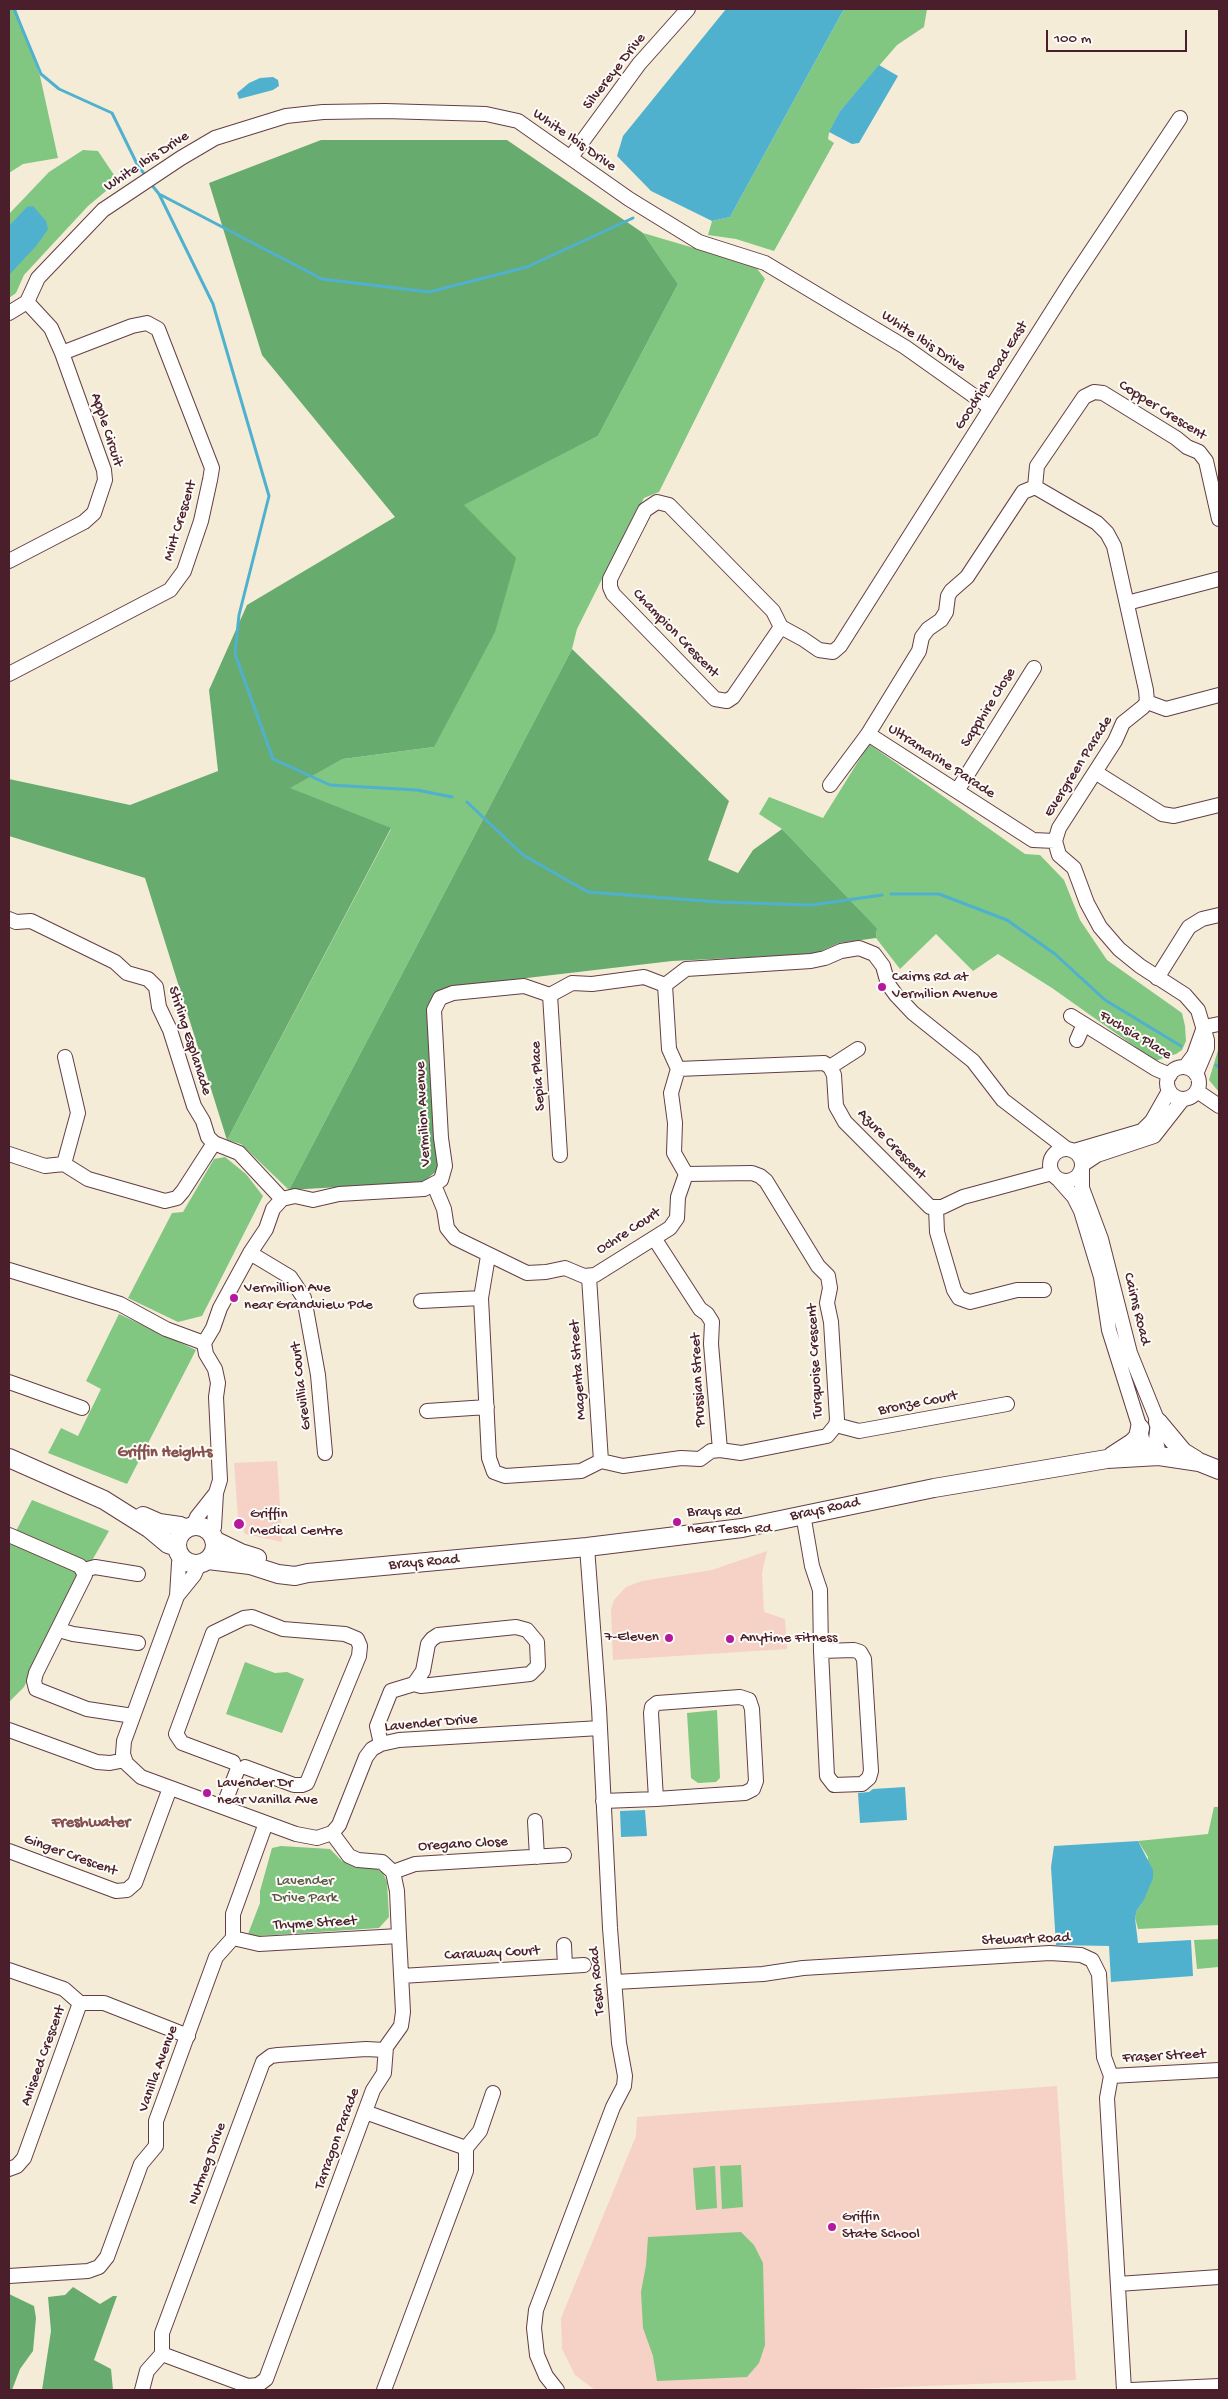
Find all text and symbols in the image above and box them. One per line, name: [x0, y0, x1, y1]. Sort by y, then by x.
scale bar: [1048, 20, 1189, 52]
street label: Silvereye Drive: [579, 30, 651, 114]
text: 100 m: [1054, 30, 1091, 48]
street label: White Ibis Drive: [529, 106, 619, 176]
street label: White Ibis Drive: [101, 128, 193, 196]
street label: White Ibis Drive: [877, 307, 969, 377]
street label: Goodrich Road East: [951, 318, 1033, 434]
street label: Copper Crescent: [1115, 377, 1209, 445]
street label: Apple Circuit: [86, 391, 126, 469]
street label: Mint Crescent: [160, 479, 202, 563]
street label: Champion Crescent: [628, 586, 722, 682]
street label: Sapphire Close: [957, 665, 1021, 751]
street label: Evergreen Parade: [1041, 713, 1117, 821]
street label: Ultramarine Parade: [884, 721, 998, 803]
place label: Cairns Rd at Vermilion Avenue: [892, 969, 997, 1004]
marker: Cairns Rd at Vermilion Avenue: [876, 981, 888, 993]
street label: Stirling Esplanade: [163, 984, 215, 1098]
street label: Fuchsia Place: [1096, 1007, 1174, 1065]
street label: Sepia Place: [528, 1040, 550, 1112]
street label: Vermilion Avenue: [412, 1061, 436, 1167]
street label: Azure Crescent: [853, 1106, 929, 1184]
street label: Ochre Court: [593, 1205, 665, 1259]
street label: Cairns Road: [1118, 1271, 1154, 1347]
place label: Vermillion Ave near Grandview Pde: [244, 1280, 373, 1315]
marker: Vermillion Ave near Grandview Pde: [228, 1292, 240, 1304]
street label: Turquoise Crescent: [804, 1303, 828, 1419]
street label: Magenta Street: [567, 1319, 591, 1421]
street label: Prussian Street: [688, 1333, 710, 1427]
street label: Grevillia Court: [288, 1341, 316, 1431]
street label: Bronze Court: [877, 1388, 959, 1420]
district label: Griffin Heights: [118, 1444, 212, 1464]
street label: Brays Road: [789, 1494, 861, 1526]
place label: Brays Rd near Tesch Rd: [687, 1504, 771, 1539]
place label: Griffin Medical Centre: [250, 1506, 343, 1541]
marker: Brays Rd near Tesch Rd: [671, 1516, 683, 1528]
marker: Griffin Medical Centre: [232, 1517, 246, 1531]
street label: Brays Road: [388, 1551, 460, 1575]
place label: 7-Eleven: [605, 1629, 659, 1647]
place label: Anytime Fitness: [740, 1630, 838, 1648]
marker: 7-Eleven: [663, 1632, 675, 1644]
marker: Anytime Fitness: [724, 1633, 736, 1645]
street label: Lavender Drive: [384, 1711, 478, 1737]
place label: Lavender Dr near Vanilla Ave: [217, 1775, 318, 1810]
marker: Lavender Dr near Vanilla Ave: [201, 1787, 213, 1799]
district label: Freshwater: [52, 1814, 130, 1834]
street label: Ginger Crescent: [21, 1831, 119, 1881]
street label: Oregano Close: [418, 1834, 508, 1856]
park label: Lavender Drive Park: [273, 1873, 337, 1908]
street label: Thyme Street: [273, 1913, 357, 1935]
street label: Stewart Road: [981, 1929, 1071, 1951]
street label: Caraway Court: [444, 1943, 540, 1965]
street label: Tesch Road: [586, 1946, 610, 2016]
street label: Aniseed Crescent: [18, 2003, 70, 2109]
street label: Vanilla Avenue: [135, 2023, 183, 2115]
street label: Fraser Street: [1122, 2046, 1206, 2068]
street label: Tarragon Parade: [311, 2086, 365, 2192]
street label: Nutmeg Drive: [185, 2120, 231, 2208]
place label: Griffin State School: [842, 2209, 920, 2244]
marker: Griffin State School: [826, 2221, 838, 2233]

